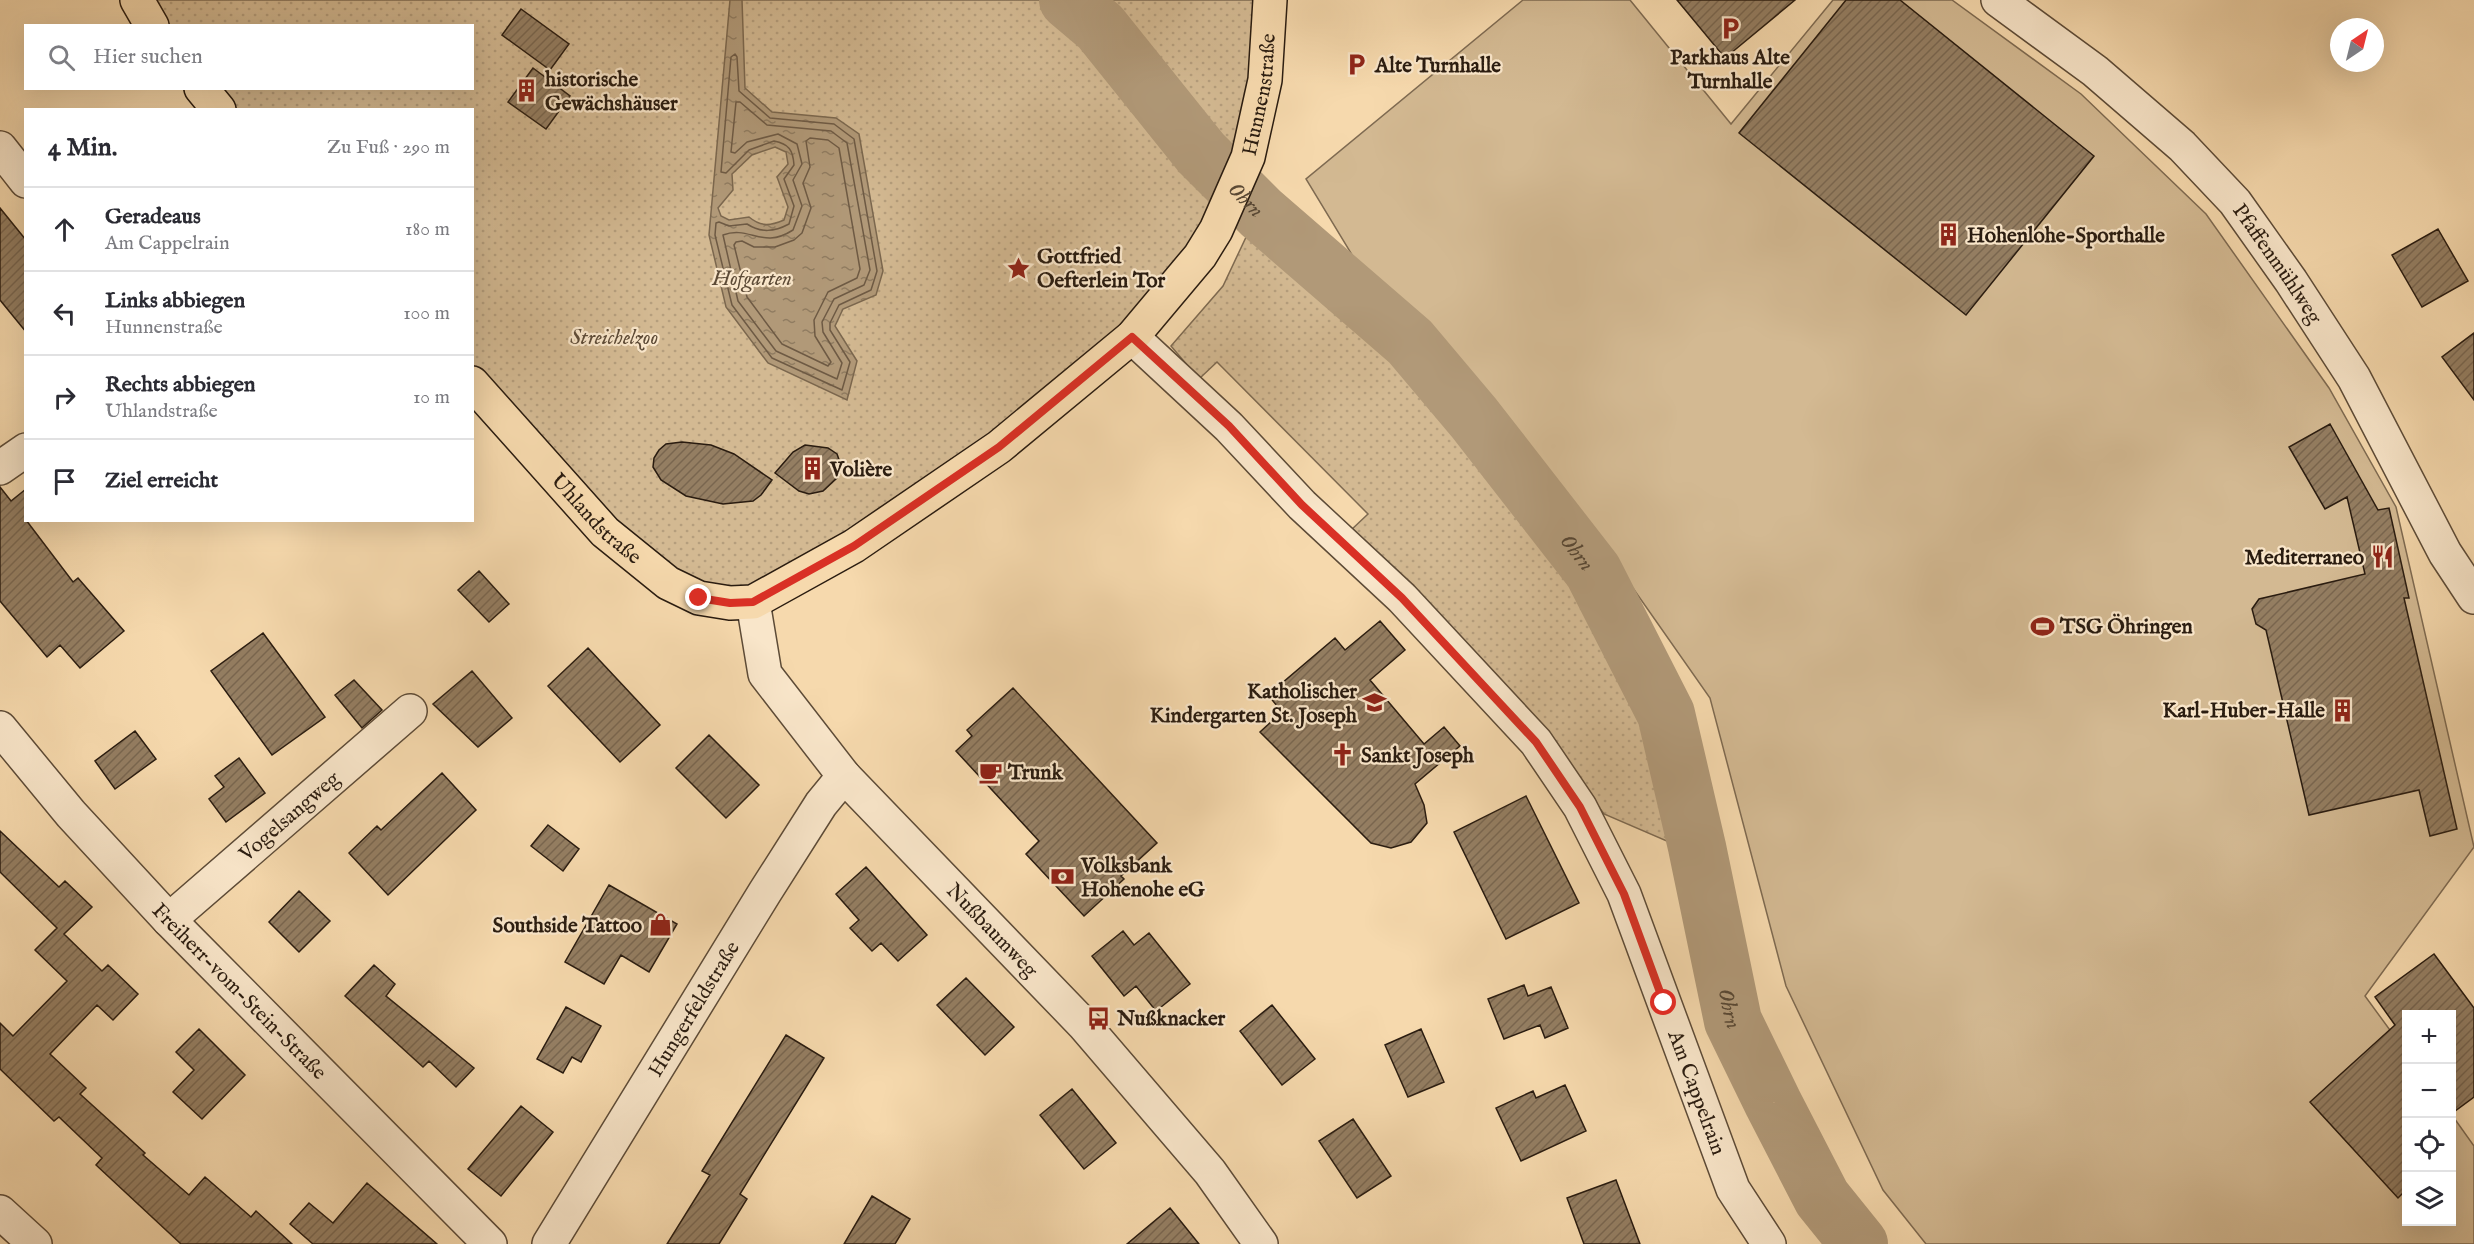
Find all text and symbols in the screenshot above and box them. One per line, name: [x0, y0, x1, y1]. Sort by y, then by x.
parking icon: Parkhaus Alte Turnhalle: [1717, 16, 1743, 42]
north arrow: [2330, 18, 2384, 72]
search box: [24, 24, 474, 90]
street label: Hunnenstraße: [1237, 32, 1283, 158]
icon: search: [45, 41, 78, 74]
text: Hier suchen: [93, 43, 203, 71]
place label: Parkhaus Alte Turnhalle: [1670, 45, 1790, 96]
parking icon: Alte Turnhalle: [1344, 52, 1370, 78]
place label: Alte Turnhalle: [1374, 53, 1501, 80]
place label: historische Gewächshäuser: [544, 67, 678, 118]
building icon: historische Gewächshäuser: [514, 78, 540, 104]
text: 4 Min.: [48, 131, 117, 164]
text: Zu Fuß · 290 m: [327, 135, 450, 160]
water label: Ohrn: [1221, 176, 1269, 224]
street label: Pfaffenmühlweg: [2225, 199, 2328, 330]
text: Geradeaus: [105, 203, 201, 231]
icon: ahead: [48, 213, 81, 246]
text: 180 m: [405, 217, 450, 242]
building icon: Hohenlohe-Sporthalle: [1936, 222, 1962, 248]
place label: Hohenlohe-Sporthalle: [1967, 223, 2165, 250]
text: Am Cappelrain: [105, 231, 230, 256]
place label: Gottfried Oefterlein Tor: [1037, 244, 1166, 295]
place icon: Gottfried Oefterlein Tor: [1006, 255, 1032, 281]
park label: Hofgarten: [711, 266, 792, 293]
text: Links abbiegen: [105, 287, 245, 315]
icon: left: [48, 297, 81, 330]
text: 100 m: [403, 301, 450, 326]
text: Hunnenstraße: [105, 315, 223, 340]
park label: Streichelzoo: [570, 325, 658, 352]
text: Rechts abbiegen: [105, 371, 255, 399]
icon: right: [48, 381, 81, 414]
text: 10 m: [413, 385, 450, 410]
text: Uhlandstraße: [105, 399, 218, 424]
building icon: Volière: [799, 456, 825, 482]
place label: Volière: [829, 457, 892, 484]
icon: arrive: [48, 465, 81, 498]
text: Ziel erreicht: [105, 467, 218, 495]
street label: Uhlandstraße: [544, 468, 647, 571]
water label: Ohrn: [1553, 528, 1600, 577]
restaurant icon: Mediterraneo: [2369, 544, 2395, 570]
place label: Mediterraneo: [2245, 545, 2365, 572]
route end: [685, 584, 711, 610]
sports icon: TSG Öhringen: [2029, 613, 2055, 639]
place label: TSG Öhringen: [2059, 613, 2193, 641]
place label: Katholischer Kindergarten St. Joseph: [1150, 679, 1358, 730]
school or university icon: Katholischer Kindergarten St. Joseph: [1362, 690, 1388, 716]
building icon: Karl-Huber-Halle: [2330, 697, 2356, 723]
place label: Karl-Huber-Halle: [2162, 698, 2325, 725]
church icon: Sankt Joseph: [1330, 742, 1356, 768]
place label: Sankt Joseph: [1361, 743, 1475, 770]
cafe icon: Trunk: [977, 759, 1003, 785]
place label: Trunk: [1007, 760, 1063, 787]
street label: Vogelsangweg: [233, 765, 347, 869]
place label: Volksbank Hohenohe eG: [1080, 853, 1205, 904]
bank icon: Volksbank Hohenohe eG: [1050, 864, 1076, 890]
street label: Nußbaumweg: [940, 878, 1044, 985]
street label: Freiherr-vom-Stein-Straße: [145, 898, 332, 1086]
shop icon: Southside Tattoo: [647, 912, 673, 938]
place label: Southside Tattoo: [493, 913, 643, 940]
street label: Hungerfeldstraße: [643, 936, 747, 1082]
water label: Ohrn: [1711, 986, 1747, 1034]
route start: [1650, 989, 1676, 1015]
bus stop icon: Nußknacker: [1086, 1005, 1112, 1031]
place label: Nußknacker: [1116, 1006, 1226, 1033]
map controls: [2402, 1010, 2456, 1226]
button: +: [2402, 1010, 2456, 1064]
street label: Am Cappelrain: [1660, 1026, 1731, 1159]
button: −: [2402, 1064, 2456, 1118]
button: locate: [2402, 1118, 2456, 1172]
button: layers: [2402, 1172, 2456, 1226]

